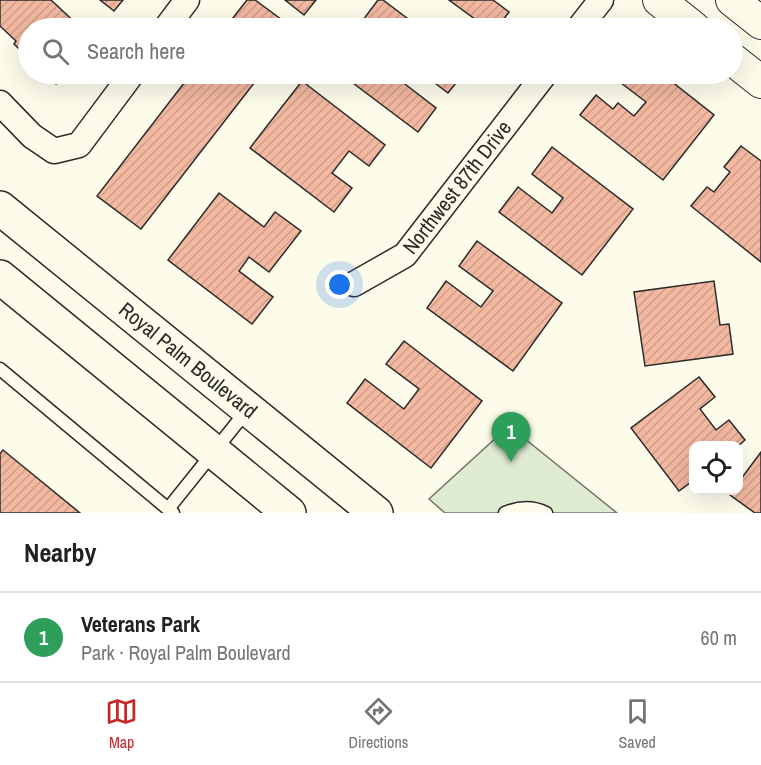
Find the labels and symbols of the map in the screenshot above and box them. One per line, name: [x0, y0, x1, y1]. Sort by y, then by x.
street label: Northwest 87th Drive: [396, 114, 518, 260]
your location: [325, 270, 354, 299]
street label: Royal Palm Boulevard: [113, 295, 264, 425]
pin: 1: [492, 412, 530, 462]

